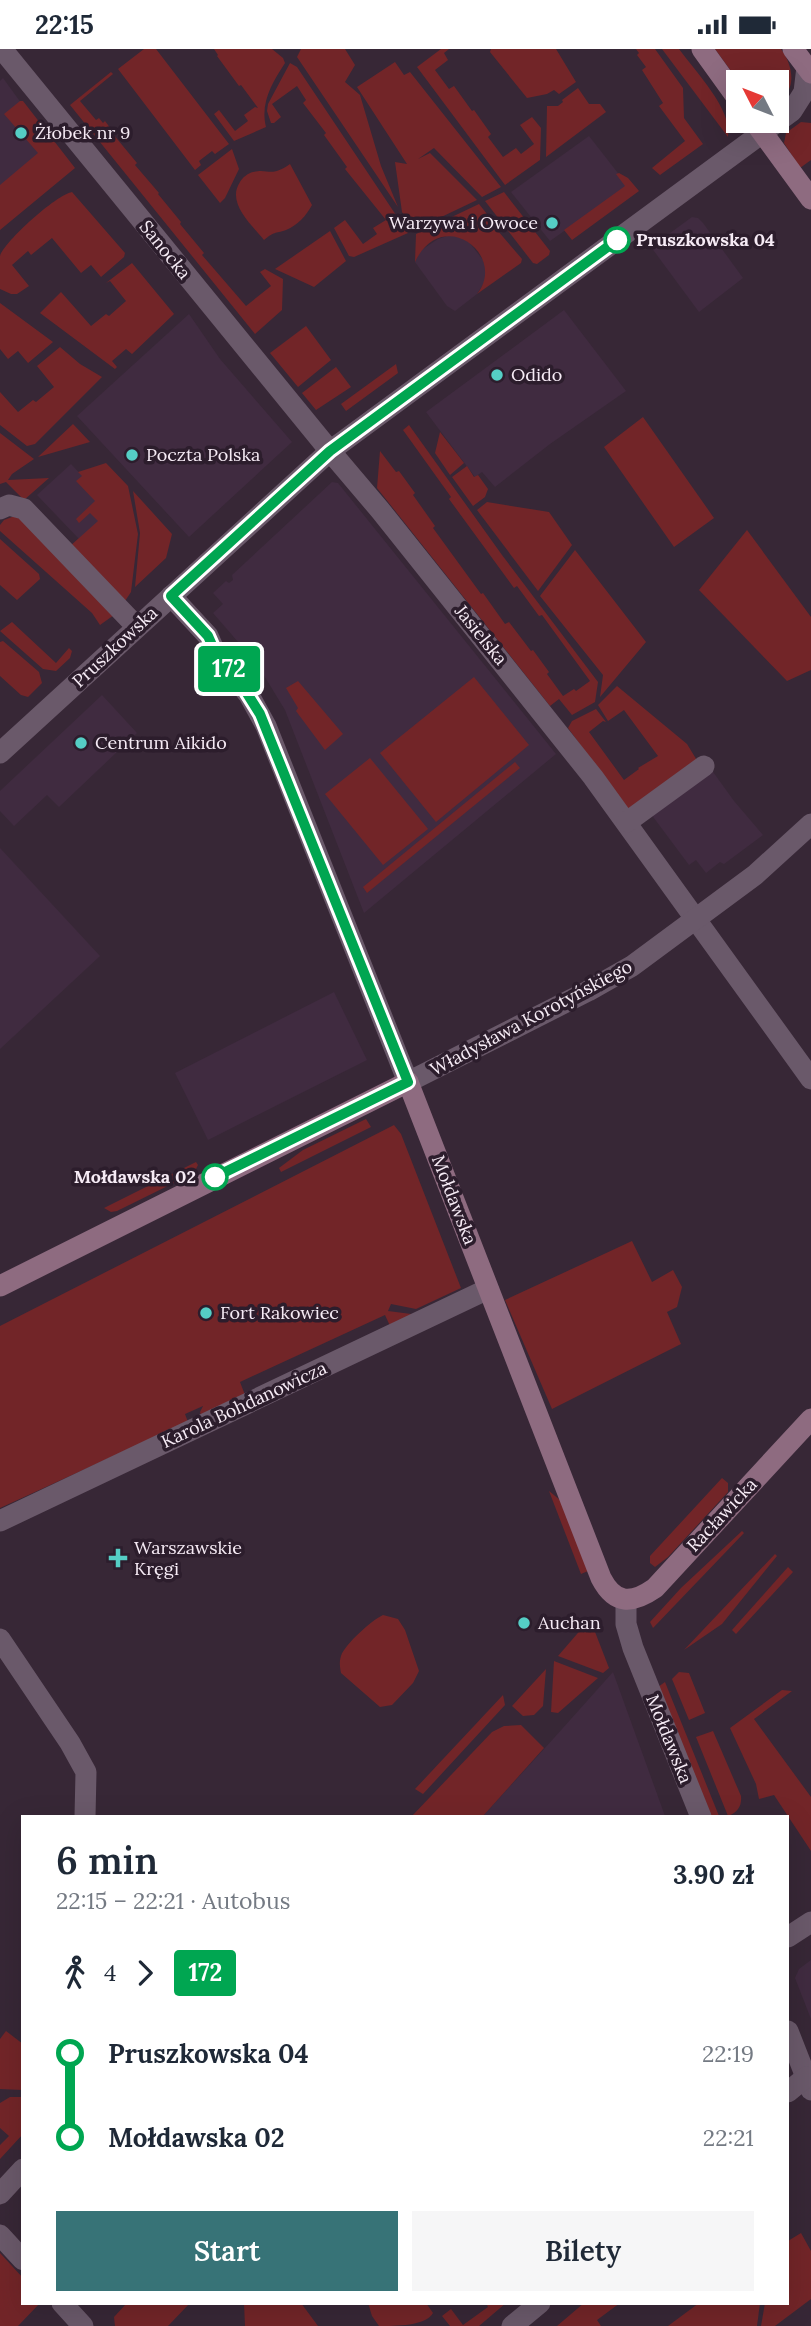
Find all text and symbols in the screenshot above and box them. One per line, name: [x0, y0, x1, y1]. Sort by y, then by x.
text: 22:15: [35, 8, 94, 41]
north arrow: [726, 70, 789, 133]
map controls: [726, 70, 789, 133]
place label: Żłobek nr 9: [35, 121, 130, 144]
marker: Żłobek nr 9: [13, 125, 29, 141]
place label: Warzywa i Owoce: [389, 211, 538, 234]
street label: Sanocka: [135, 215, 196, 284]
marker: Warzywa i Owoce: [544, 215, 560, 231]
marker: Pruszkowska 04: [604, 227, 630, 253]
place label: Pruszkowska 04: [636, 228, 775, 251]
place label: Odido: [511, 363, 562, 386]
marker: Odido: [489, 367, 505, 383]
place label: Poczta Polska: [146, 443, 260, 466]
marker: Poczta Polska: [124, 447, 140, 463]
street label: Jasielska: [449, 599, 513, 670]
street label: Pruszkowska: [67, 601, 162, 692]
line badge: 172: [189, 646, 269, 692]
text: 172: [212, 653, 246, 684]
place label: Centrum Aikido: [95, 731, 227, 754]
marker: Centrum Aikido: [73, 735, 89, 751]
street label: Władysława Korotyńskiego: [426, 954, 636, 1081]
street label: Mołdawska: [427, 1152, 482, 1248]
marker: Mołdawska 02: [202, 1164, 228, 1190]
place label: Mołdawska 02: [74, 1165, 196, 1188]
place label: Fort Rakowiec: [220, 1301, 339, 1324]
marker: Fort Rakowiec: [198, 1305, 214, 1321]
street label: Karola Bohdanowicza: [157, 1356, 330, 1453]
street label: Racławicka: [682, 1473, 762, 1556]
place label: Warszawskie Kręgi: [134, 1536, 242, 1580]
marker: Warszawskie Kręgi: [108, 1548, 128, 1568]
place label: Auchan: [537, 1611, 601, 1634]
marker: Auchan: [516, 1615, 532, 1631]
street label: Mołdawska: [641, 1691, 698, 1787]
text: 6 min: [56, 1836, 158, 1884]
text: 3.90 zł: [673, 1858, 754, 1891]
text: 22:15 – 22:21 · Autobus: [56, 1886, 290, 1915]
icon: walk: [56, 1954, 94, 1992]
icon: forward: [126, 1954, 164, 1992]
text: 172: [188, 1957, 222, 1988]
text: 4: [104, 1958, 116, 1987]
text: Pruszkowska 04: [108, 2037, 309, 2070]
text: 22:19: [702, 2039, 754, 2068]
text: Mołdawska 02: [108, 2121, 285, 2154]
text: 22:21: [703, 2123, 754, 2152]
button: Start: [56, 2211, 398, 2291]
button: Bilety: [412, 2211, 754, 2291]

